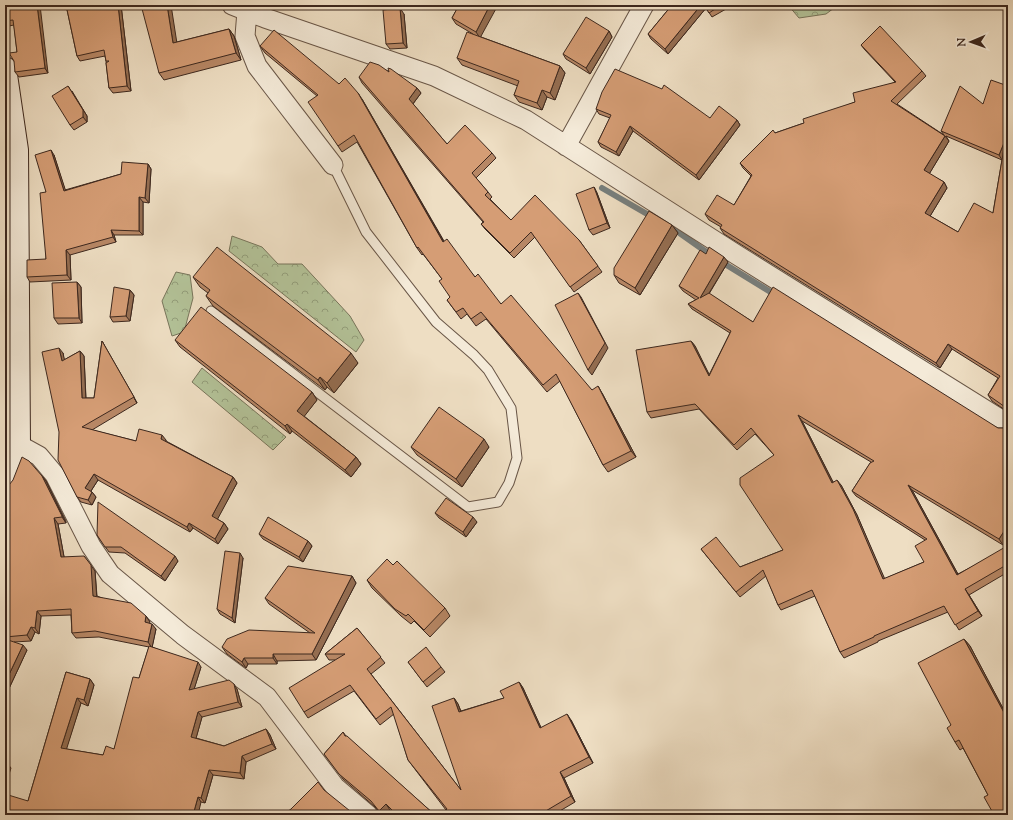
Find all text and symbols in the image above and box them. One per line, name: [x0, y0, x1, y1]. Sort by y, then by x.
north arrow: [951, 22, 991, 62]
text: N: [954, 37, 970, 48]

